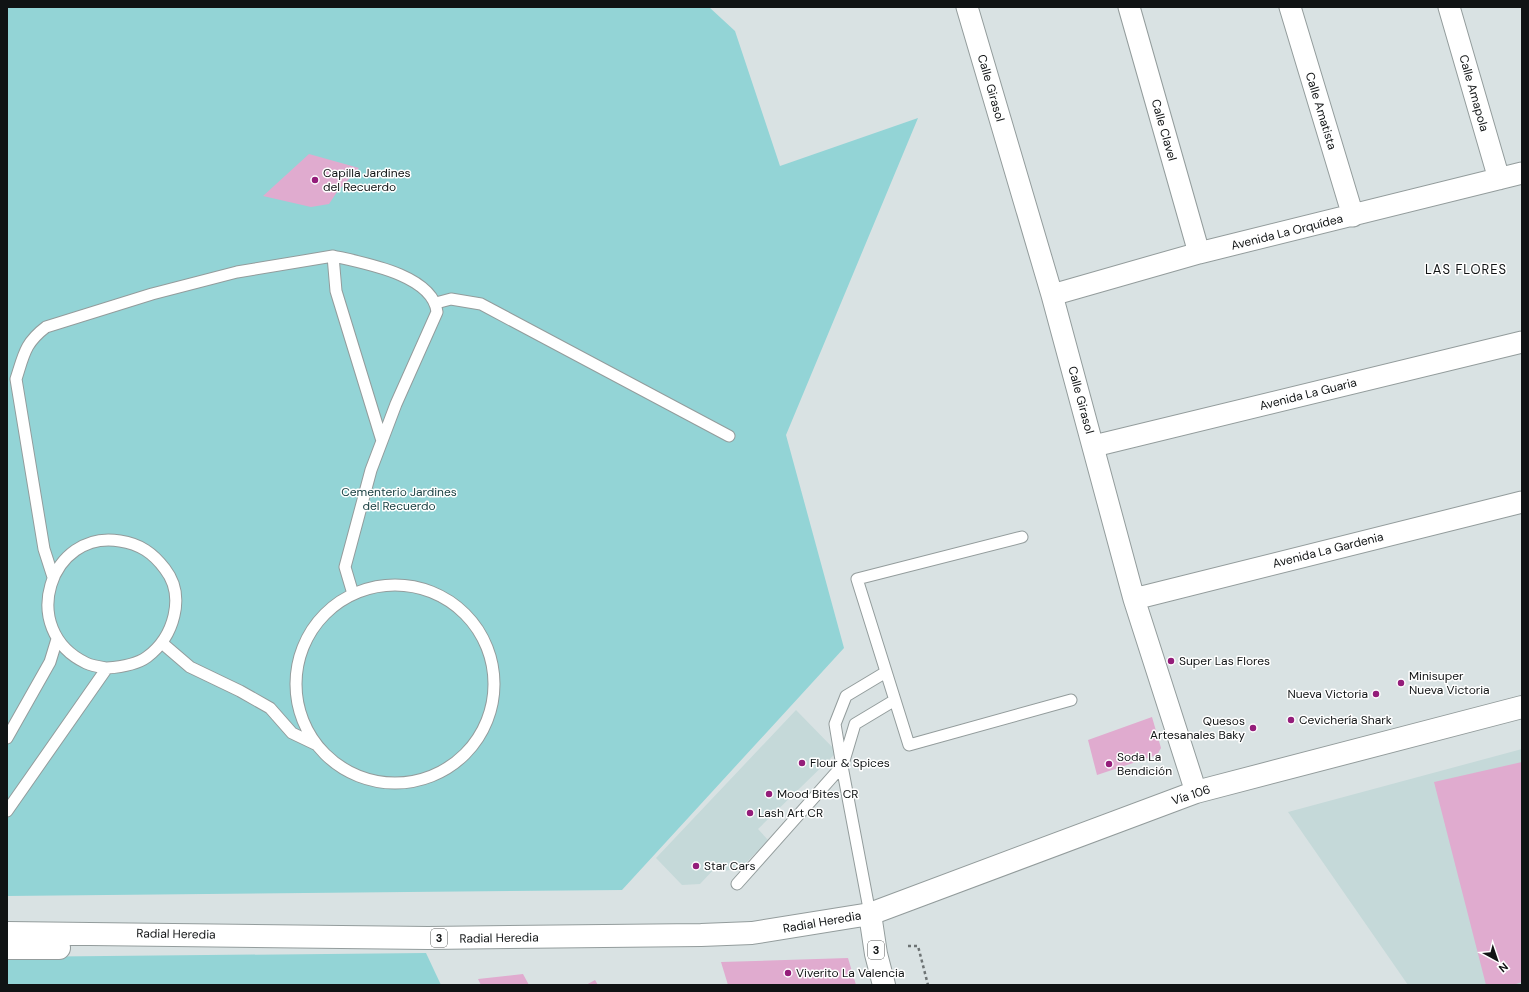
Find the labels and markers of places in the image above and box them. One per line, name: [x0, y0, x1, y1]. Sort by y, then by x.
place label: Capilla Jardines del Recuerdo: [323, 165, 410, 195]
marker: Capilla Jardines del Recuerdo: [310, 175, 320, 185]
place label: Super Las Flores: [1179, 653, 1270, 669]
marker: Super Las Flores: [1166, 656, 1176, 666]
place label: Minisuper Nueva Victoria: [1409, 668, 1490, 698]
marker: Minisuper Nueva Victoria: [1396, 678, 1406, 688]
place label: Nueva Victoria: [1287, 686, 1368, 702]
marker: Nueva Victoria: [1371, 689, 1381, 699]
place label: Cevichería Shark: [1299, 712, 1392, 728]
place label: Quesos Artesanales Baky: [1150, 713, 1245, 743]
marker: Cevichería Shark: [1286, 715, 1296, 725]
marker: Quesos Artesanales Baky: [1248, 723, 1258, 733]
place label: Soda La Bendición: [1117, 749, 1172, 779]
place label: Flour & Spices: [810, 755, 890, 771]
marker: Flour & Spices: [797, 758, 807, 768]
marker: Soda La Bendición: [1104, 759, 1114, 769]
place label: Mood Bites CR: [777, 786, 858, 802]
marker: Mood Bites CR: [764, 789, 774, 799]
place label: Lash Art CR: [758, 805, 823, 821]
marker: Lash Art CR: [745, 808, 755, 818]
place label: Star Cars: [704, 858, 755, 874]
marker: Star Cars: [691, 861, 701, 871]
place label: Viverito La Valencia: [796, 965, 905, 981]
marker: Viverito La Valencia: [783, 968, 793, 978]

